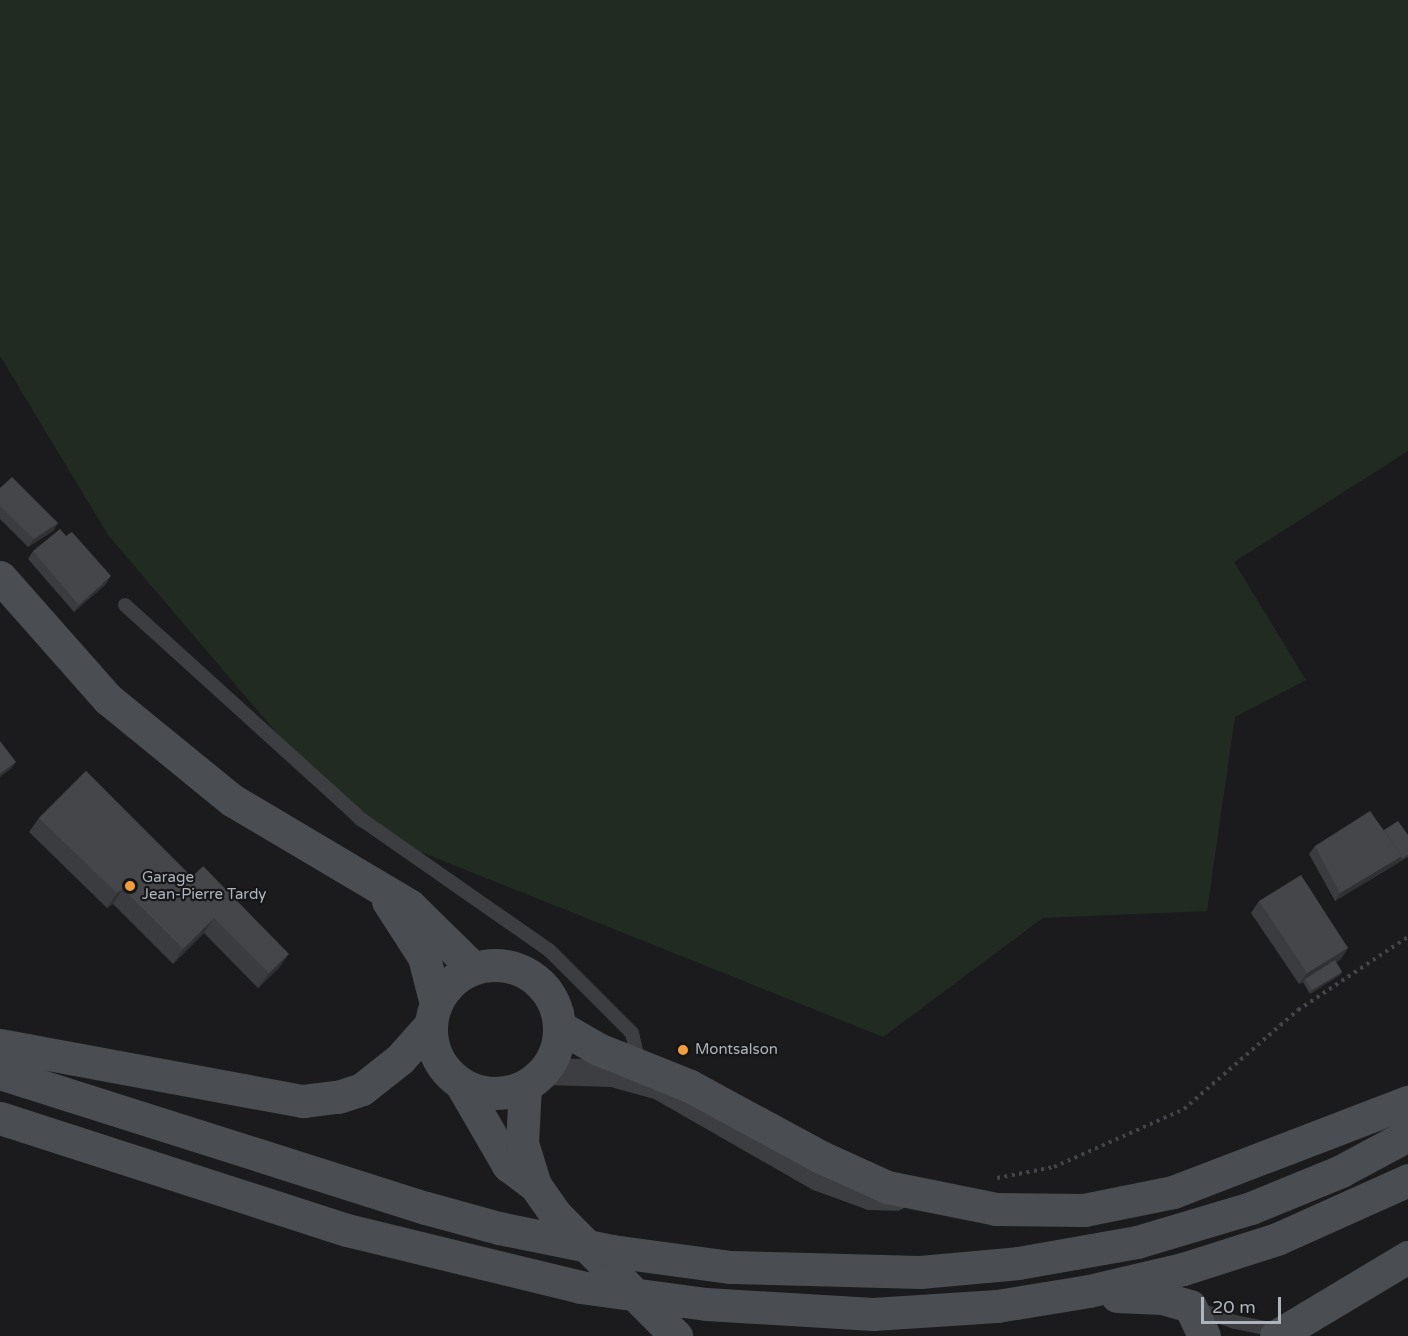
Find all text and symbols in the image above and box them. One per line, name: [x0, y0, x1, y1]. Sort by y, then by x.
place label: Garage Jean-Pierre Tardy: [142, 868, 266, 903]
marker: Garage Jean-Pierre Tardy: [123, 879, 137, 893]
place label: Montsalson: [695, 1041, 778, 1059]
marker: Montsalson: [676, 1043, 690, 1057]
scale bar: [1204, 1285, 1284, 1323]
text: 20 m: [1212, 1296, 1256, 1318]

